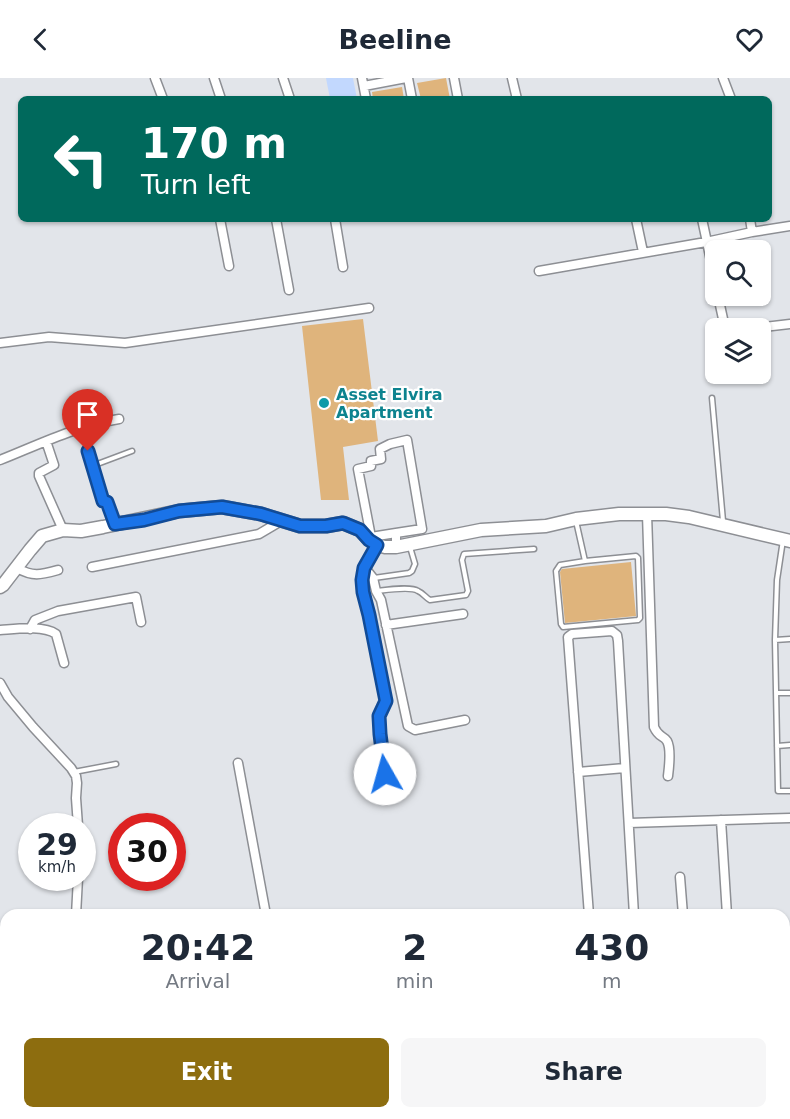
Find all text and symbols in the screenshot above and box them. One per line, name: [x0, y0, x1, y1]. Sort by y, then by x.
icon: back: [24, 23, 57, 56]
icon: heart: [733, 23, 766, 56]
text: Beeline: [338, 24, 452, 55]
text: 170 m: [141, 119, 287, 168]
icon: left: [42, 120, 120, 198]
text: Turn left: [141, 169, 251, 200]
map controls: [705, 240, 771, 384]
button: search: [705, 240, 771, 306]
button: layers: [705, 318, 771, 384]
place label: Asset Elvira Apartment: [336, 385, 443, 422]
pin: [62, 389, 113, 451]
marker: Asset Elvira Apartment: [317, 396, 331, 410]
icon: arrive: [71, 398, 104, 431]
position arrow: [353, 742, 417, 806]
speed limit sign: 30: [108, 813, 186, 891]
text: 29: [36, 827, 78, 862]
text: km/h: [38, 858, 76, 876]
text: 20:42: [141, 927, 255, 968]
text: 2: [402, 927, 427, 968]
text: 430: [574, 927, 649, 968]
text: Arrival: [165, 969, 230, 993]
text: min: [396, 969, 434, 993]
text: m: [602, 969, 622, 993]
button: Exit: [24, 1038, 389, 1107]
button: Share: [401, 1038, 766, 1107]

